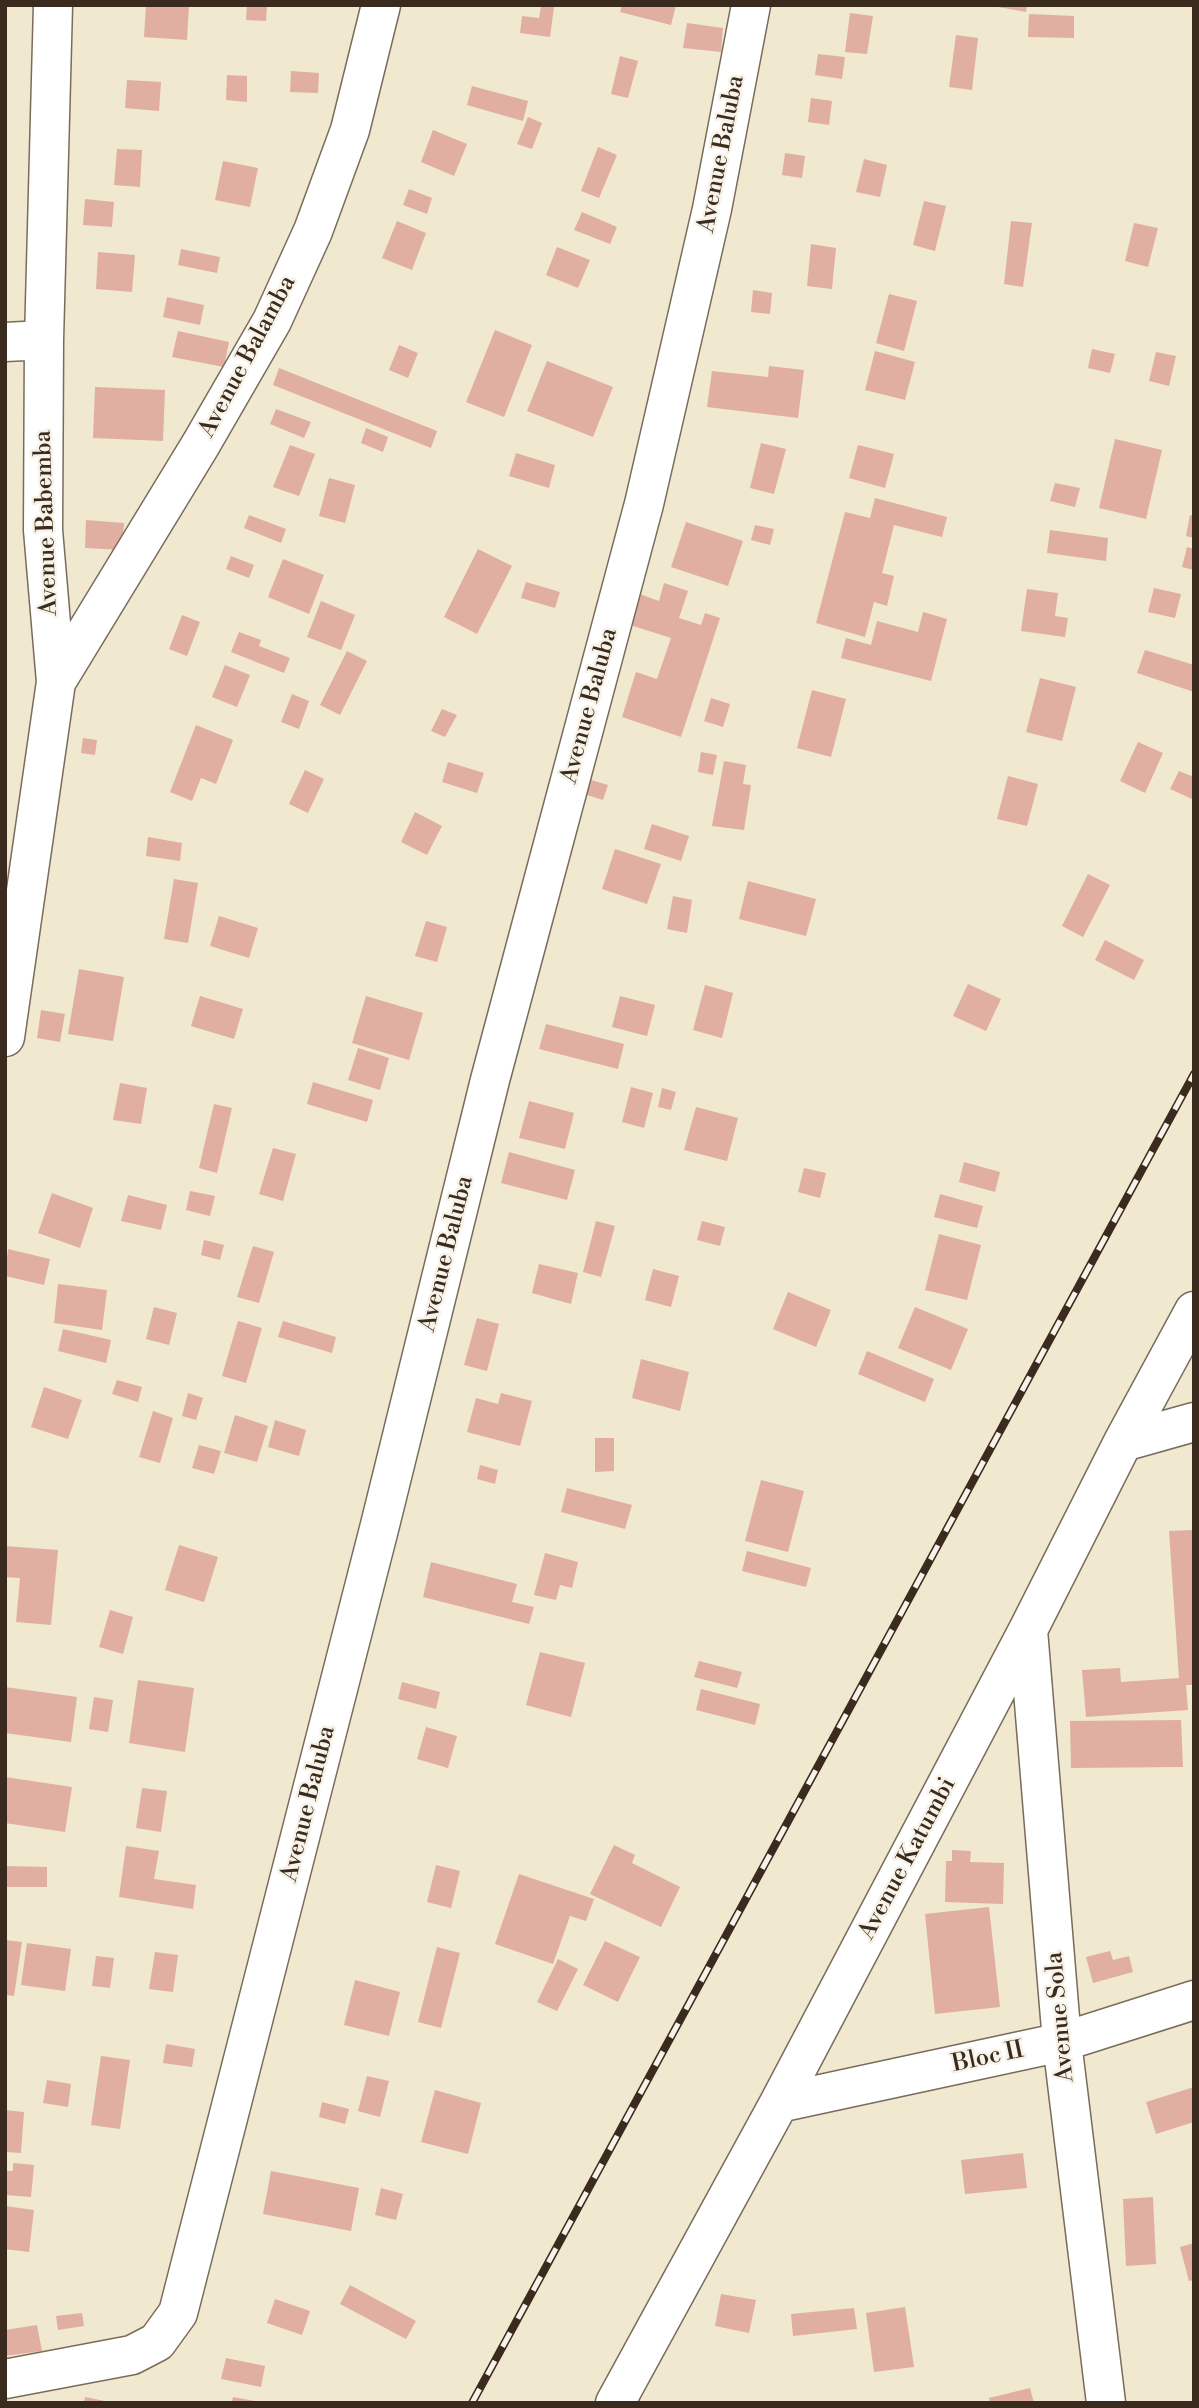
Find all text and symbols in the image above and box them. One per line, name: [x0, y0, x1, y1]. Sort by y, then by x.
street label: Avenue Baluba: [693, 73, 751, 235]
street label: Avenue Balamba: [193, 271, 303, 443]
street label: Avenue Babemba: [29, 430, 65, 616]
street label: Avenue Baluba: [555, 625, 625, 787]
street label: Avenue Baluba: [414, 1173, 480, 1335]
street label: Avenue Baluba: [276, 1723, 342, 1885]
street label: Avenue Katumbi: [853, 1773, 963, 1945]
street label: Avenue Sola: [1041, 1951, 1081, 2083]
street label: Bloc II: [949, 2036, 1027, 2080]

